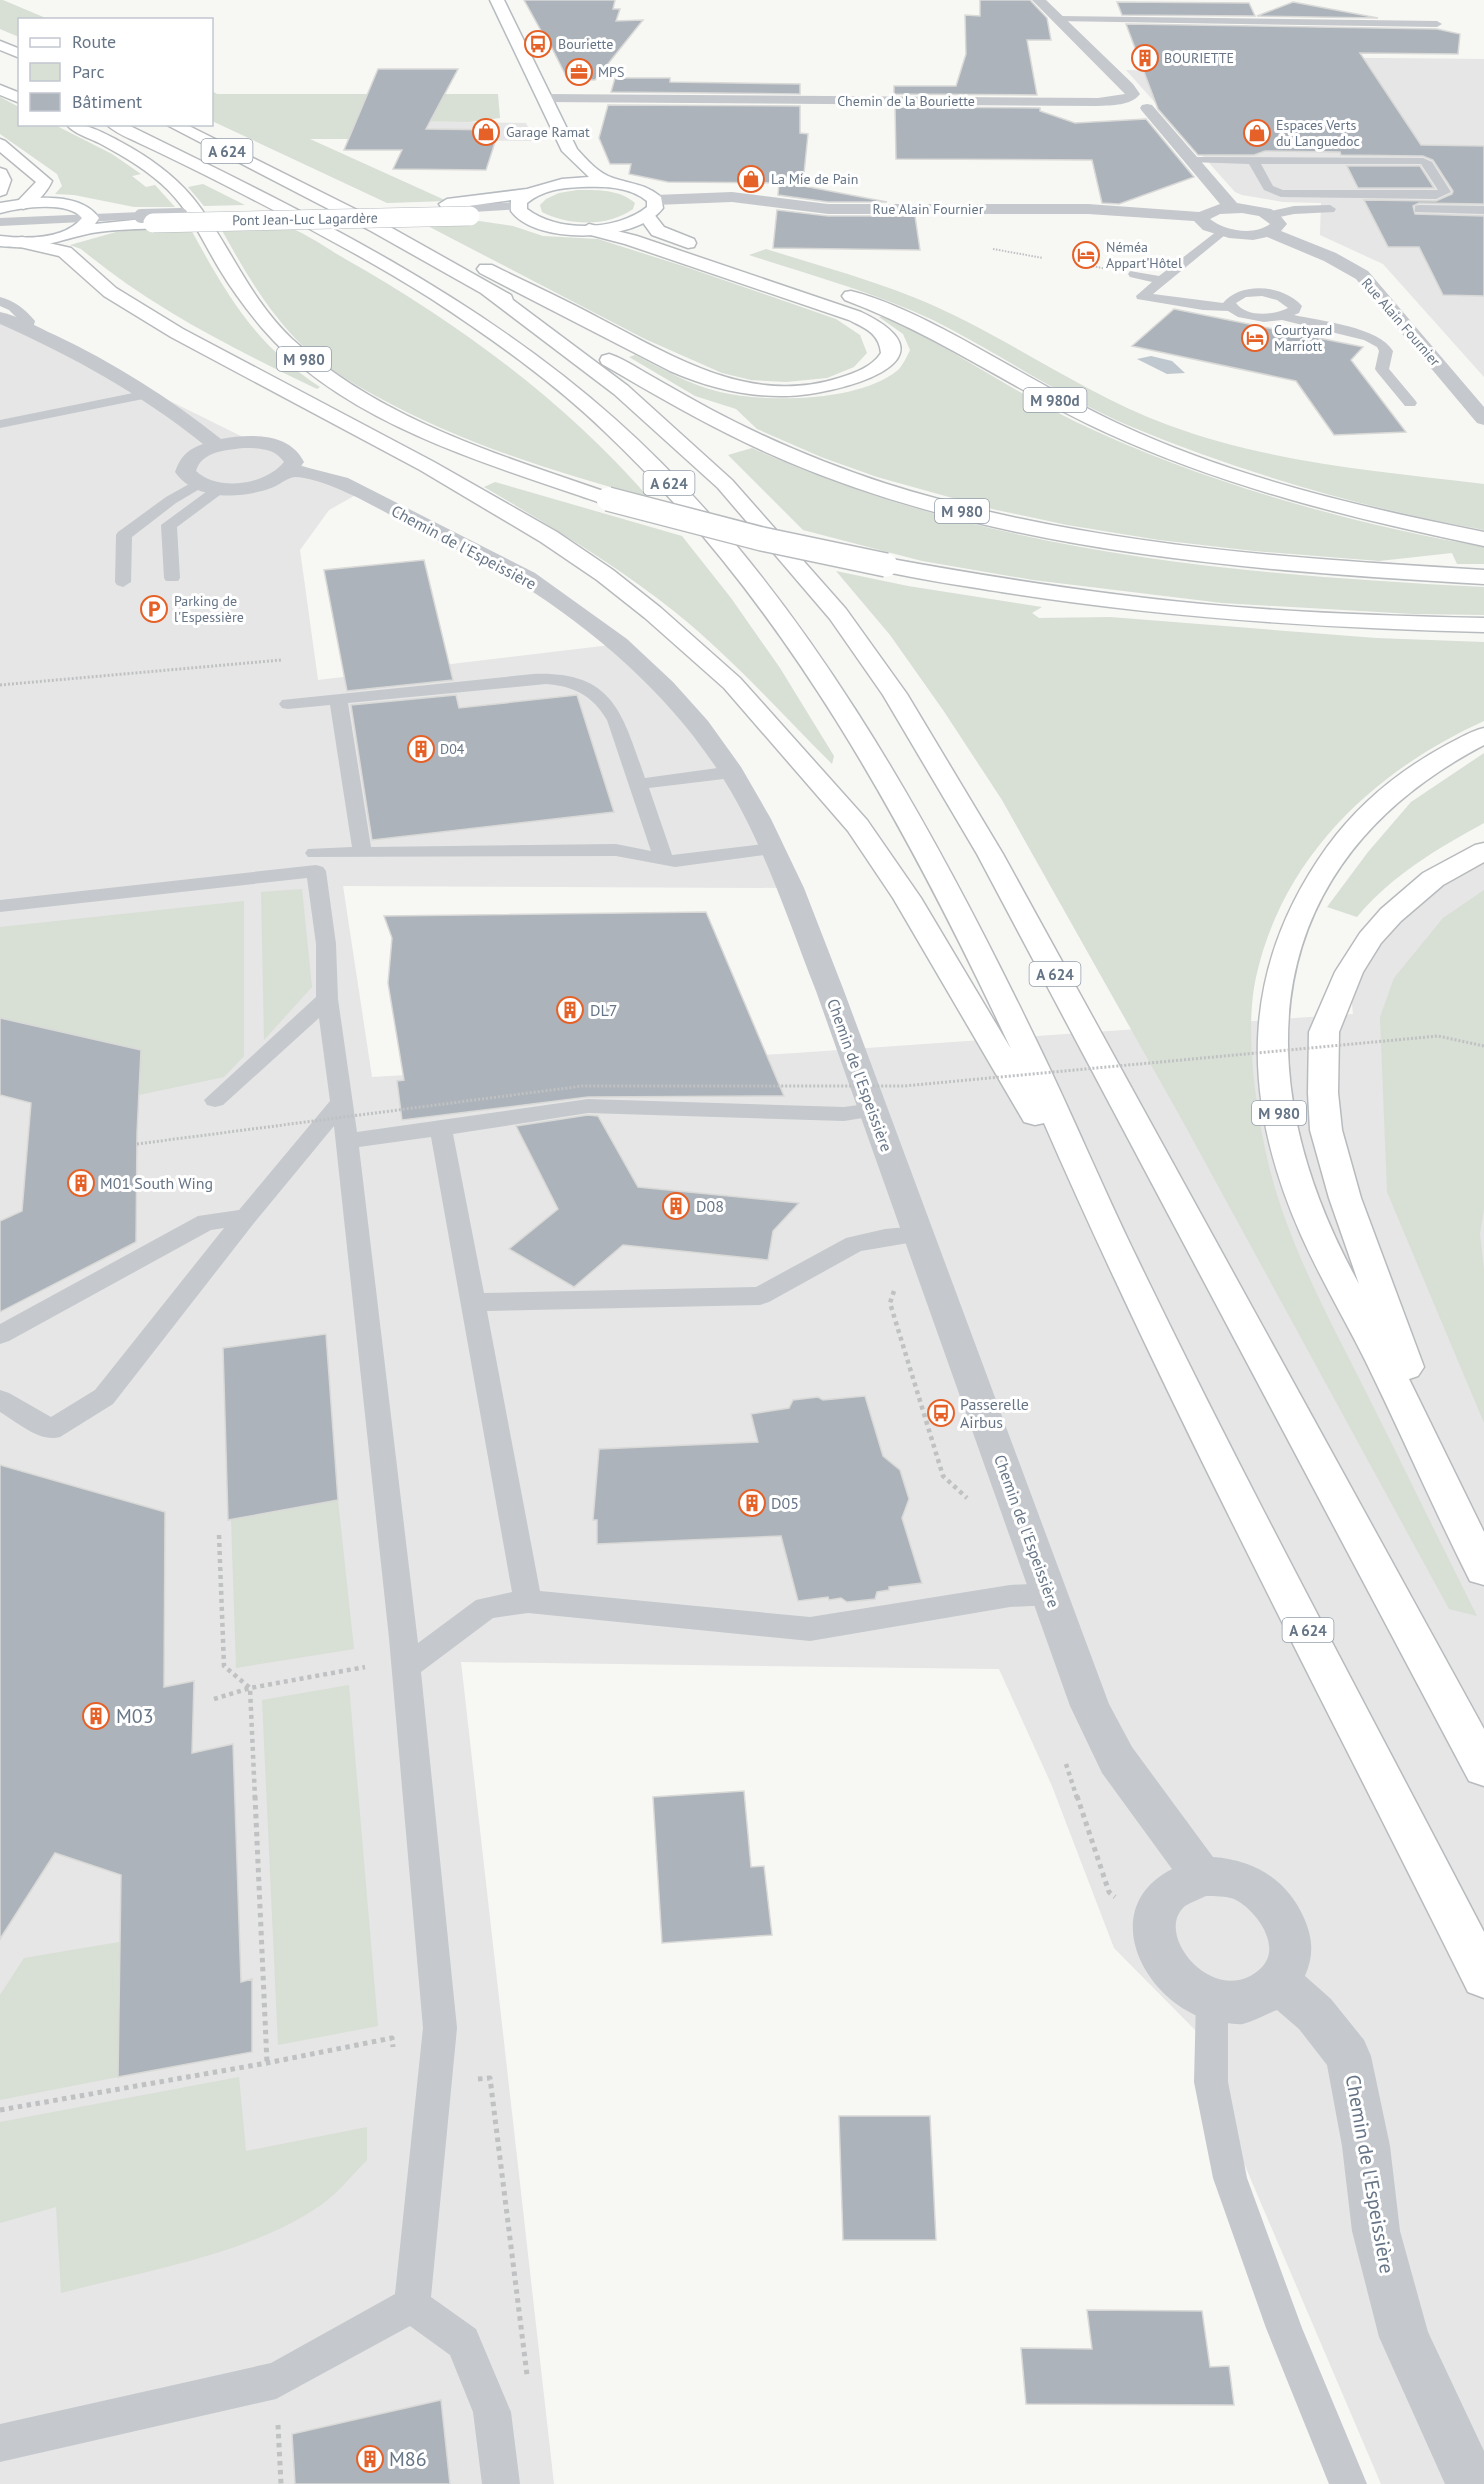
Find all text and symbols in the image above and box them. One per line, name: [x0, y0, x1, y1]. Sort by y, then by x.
legend: [18, 18, 213, 126]
bus stop icon: Bouriette: [523, 29, 553, 59]
text: Route: [72, 30, 116, 53]
place label: Bouriette: [558, 35, 613, 53]
building icon: BOURIETTE: [1130, 43, 1160, 73]
place label: BOURIETTE: [1164, 49, 1234, 67]
office icon: MPS: [564, 57, 594, 87]
text: Parc: [72, 60, 105, 83]
place label: MPS: [598, 63, 624, 81]
text: Bâtiment: [72, 90, 142, 113]
street label: Chemin de la Bouriette: [837, 92, 975, 110]
place label: Espaces Verts du Languedoc: [1276, 116, 1360, 150]
shop icon: Garage Ramat: [471, 117, 501, 147]
shop icon: Espaces Verts du Languedoc: [1242, 118, 1272, 148]
place label: Garage Ramat: [506, 123, 590, 141]
road number: A 624: [202, 139, 252, 163]
shop icon: La Mie de Pain: [736, 164, 766, 194]
place label: La Mie de Pain: [771, 170, 858, 188]
street label: Rue Alain Fournier: [873, 200, 984, 218]
street label: Pont Jean-Luc Lagardère: [232, 209, 378, 229]
place label: Néméa Appart'Hôtel: [1106, 238, 1182, 272]
hotel icon: Néméa Appart'Hôtel: [1071, 240, 1101, 270]
street label: Rue Alain Fournier: [1358, 274, 1444, 370]
place label: Courtyard Marriott: [1274, 321, 1332, 355]
hotel icon: Courtyard Marriott: [1240, 323, 1270, 353]
road number: M 980: [277, 347, 331, 371]
road number: M 980d: [1024, 388, 1086, 412]
road number: A 624: [644, 471, 694, 495]
road number: M 980: [935, 499, 989, 523]
street label: Chemin de l'Espeissière: [388, 500, 540, 594]
place label: Parking de l'Espessière: [174, 592, 244, 626]
parking icon: Parking de l'Espessière: [139, 594, 169, 624]
building icon: D04: [406, 734, 436, 764]
place label: D04: [440, 740, 465, 758]
road number: A 624: [1030, 962, 1080, 986]
building icon: DL7: [555, 995, 585, 1025]
street label: Chemin de l'Espeissière: [823, 996, 897, 1154]
place label: DL7: [590, 1000, 617, 1020]
road number: M 980: [1252, 1101, 1306, 1125]
building icon: M01 South Wing: [66, 1168, 96, 1198]
place label: M01 South Wing: [100, 1173, 213, 1193]
building icon: D08: [661, 1191, 691, 1221]
place label: D08: [696, 1196, 724, 1216]
place label: Passerelle Airbus: [960, 1394, 1029, 1432]
bus stop icon: Passerelle Airbus: [926, 1398, 956, 1428]
street label: Chemin de l'Espeissière: [990, 1452, 1064, 1610]
building icon: D05: [737, 1488, 767, 1518]
place label: D05: [771, 1493, 799, 1513]
road number: A 624: [1282, 1618, 1334, 1642]
building icon: M03: [81, 1701, 111, 1731]
place label: M03: [116, 1703, 154, 1729]
street label: Chemin de l'Espeissière: [1340, 2072, 1400, 2276]
building icon: M86: [355, 2444, 385, 2474]
place label: M86: [389, 2446, 427, 2472]

